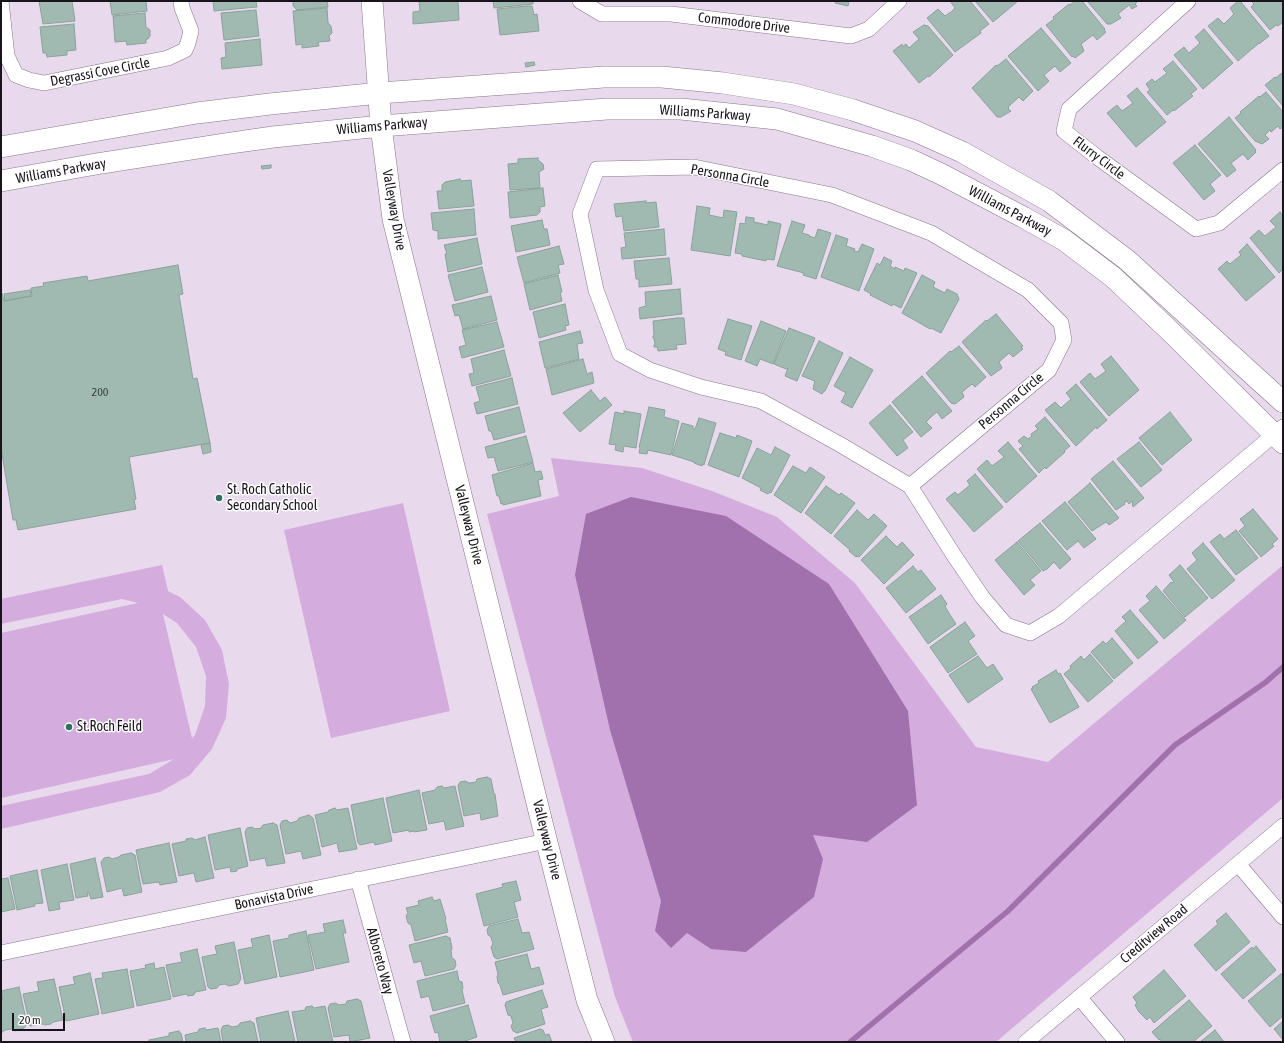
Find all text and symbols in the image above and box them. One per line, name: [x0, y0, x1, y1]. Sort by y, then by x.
street label: Commodore Drive: [697, 9, 791, 37]
street label: Degrassi Cove Circle: [49, 54, 151, 90]
street label: Williams Parkway: [659, 101, 751, 125]
street label: Williams Parkway: [336, 114, 428, 138]
street label: Flurry Circle: [1070, 133, 1128, 183]
street label: Williams Parkway: [15, 155, 107, 187]
street label: Personna Circle: [689, 161, 771, 191]
street label: Valleyway Drive: [379, 168, 409, 252]
street label: Williams Parkway: [966, 182, 1054, 240]
street label: Personna Circle: [975, 369, 1047, 433]
house number: 200: [92, 385, 108, 399]
place label: St. Roch Catholic Secondary School: [227, 482, 317, 514]
street label: Valleyway Drive: [451, 483, 487, 567]
marker: St. Roch Catholic Secondary School: [214, 493, 224, 503]
place label: St.Roch Feild: [77, 719, 142, 735]
marker: St.Roch Feild: [64, 722, 74, 732]
street label: Valleyway Drive: [529, 798, 565, 882]
street label: Bonavista Drive: [233, 880, 315, 914]
street label: Creditview Road: [1117, 901, 1191, 967]
street label: Alboreto Way: [363, 926, 397, 996]
scale bar: [14, 1005, 67, 1031]
text: 20 m: [19, 1013, 41, 1027]

